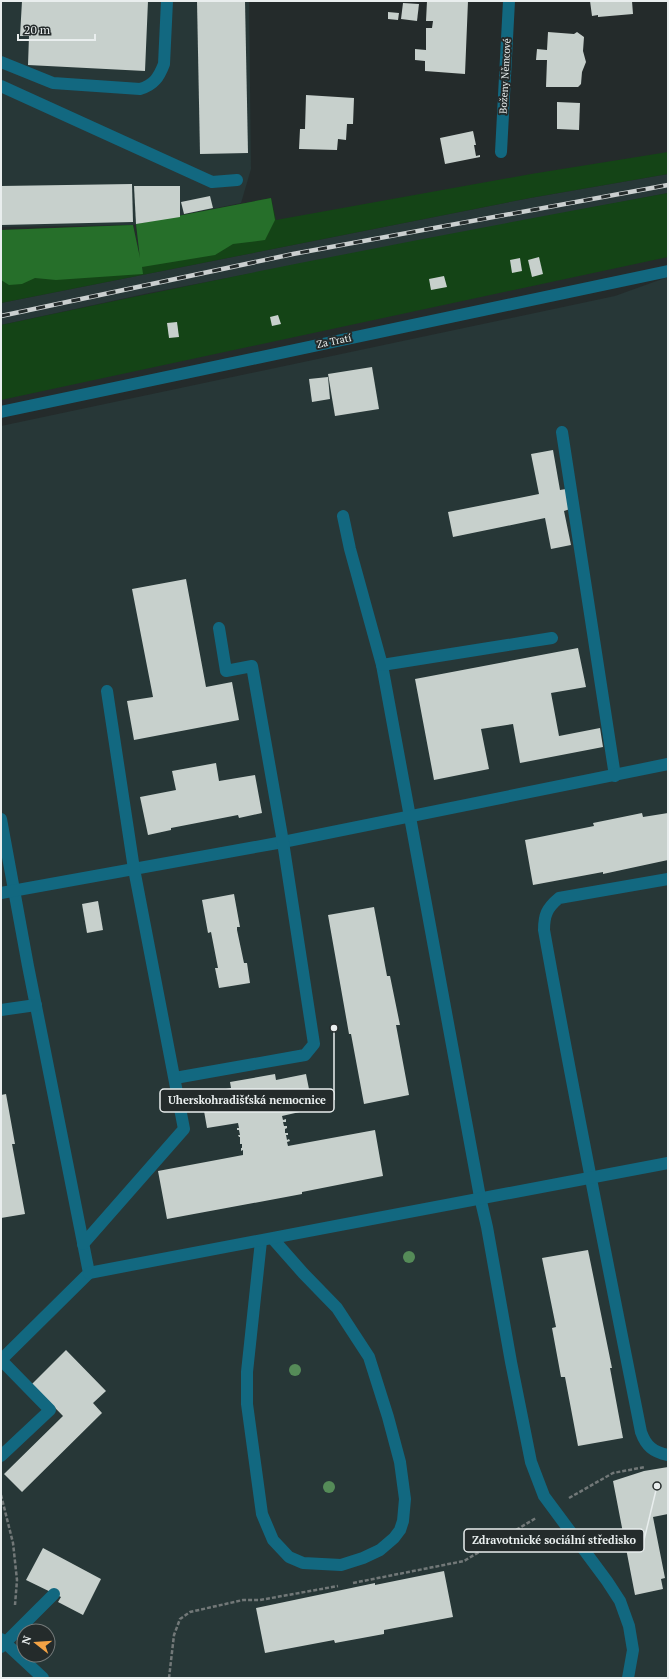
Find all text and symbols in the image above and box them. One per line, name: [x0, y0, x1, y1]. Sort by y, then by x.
scale bar: [18, 16, 95, 42]
text: 20 m: [24, 22, 51, 37]
street label: Boženy Němcové: [497, 38, 513, 114]
street label: Za Tratí: [315, 331, 353, 351]
callout: Uherskohradišťská nemocnice: [160, 1089, 334, 1112]
text: Uherskohradišťská nemocnice: [168, 1093, 326, 1107]
callout: Zdravotnické sociální středisko: [464, 1529, 644, 1552]
text: Zdravotnické sociální středisko: [472, 1533, 637, 1547]
north arrow: [16, 1623, 56, 1663]
text: N: [19, 1633, 35, 1646]

